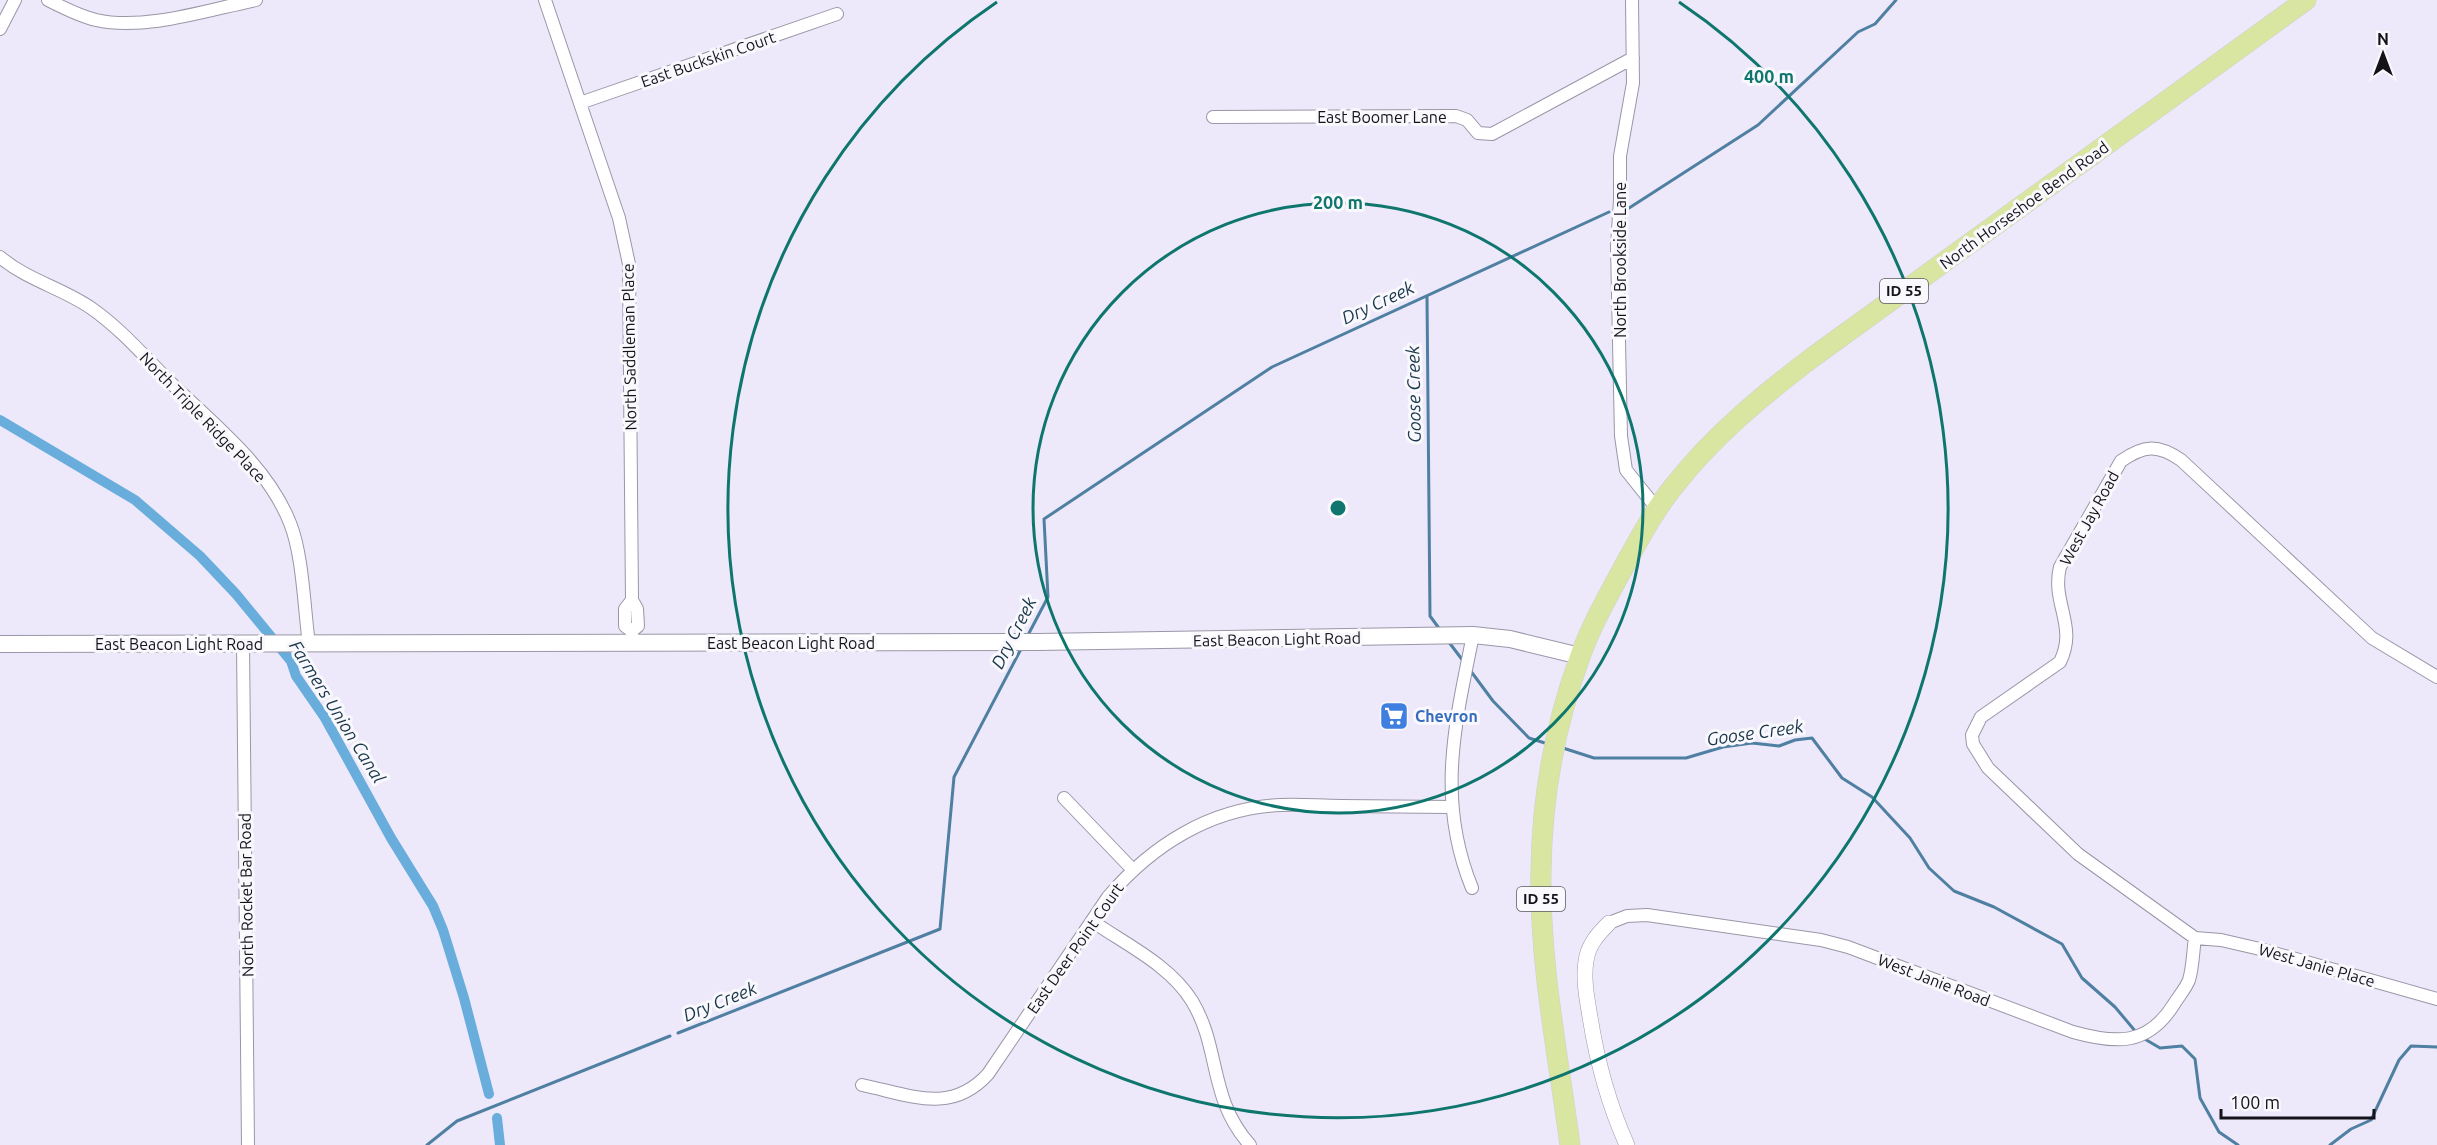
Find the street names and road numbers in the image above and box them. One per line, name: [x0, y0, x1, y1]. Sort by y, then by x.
street label: East Buckskin Court: [638, 27, 778, 91]
street label: East Boomer Lane: [1317, 108, 1447, 126]
street label: North Horseshoe Bend Road: [1936, 138, 2112, 272]
street label: North Brookside Lane: [1611, 182, 1629, 338]
street label: North Saddleman Place: [619, 263, 639, 431]
road number: ID 55: [1880, 279, 1928, 303]
street label: North Triple Ridge Place: [136, 348, 270, 486]
street label: West Jay Road: [2056, 468, 2122, 568]
street label: East Beacon Light Road: [1193, 629, 1361, 649]
street label: East Beacon Light Road: [707, 634, 875, 652]
street label: East Beacon Light Road: [95, 635, 263, 653]
street label: North Rocket Bar Road: [236, 813, 256, 977]
street label: East Deer Point Court: [1023, 879, 1127, 1017]
road number: ID 55: [1517, 887, 1565, 911]
street label: West Janie Place: [2257, 940, 2377, 990]
street label: West Janie Road: [1875, 950, 1993, 1010]

